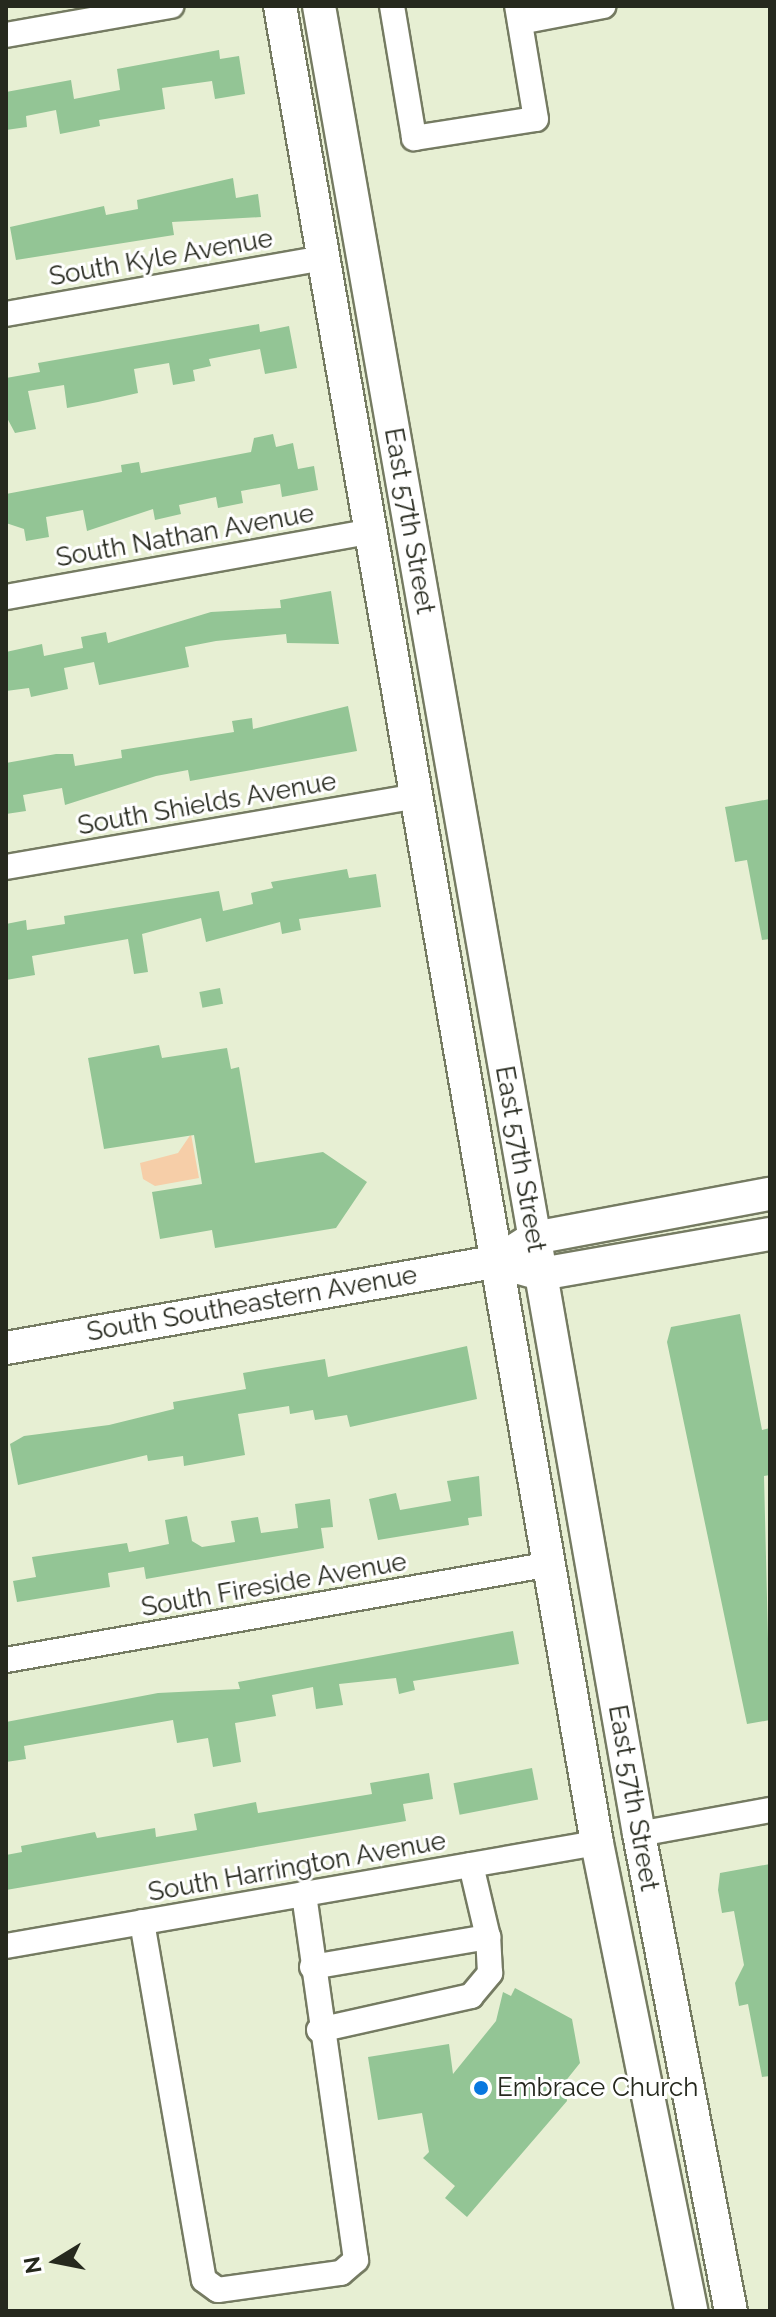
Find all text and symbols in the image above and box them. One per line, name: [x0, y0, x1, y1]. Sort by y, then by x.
street label: South Kyle Avenue: [46, 223, 276, 293]
street label: East 57th Street: [377, 426, 441, 616]
street label: South Nathan Avenue: [53, 498, 317, 574]
street label: South Shields Avenue: [75, 766, 339, 842]
street label: East 57th Street: [488, 1064, 552, 1254]
street label: South Southeastern Avenue: [84, 1259, 420, 1349]
street label: South Fireside Avenue: [139, 1546, 409, 1624]
street label: East 57th Street: [601, 1703, 665, 1893]
street label: South Harrington Avenue: [145, 1825, 449, 1909]
place label: Embrace Church: [497, 2072, 698, 2104]
marker: Embrace Church: [472, 2079, 490, 2097]
north arrow: [16, 2221, 96, 2301]
text: N: [18, 2255, 47, 2276]

